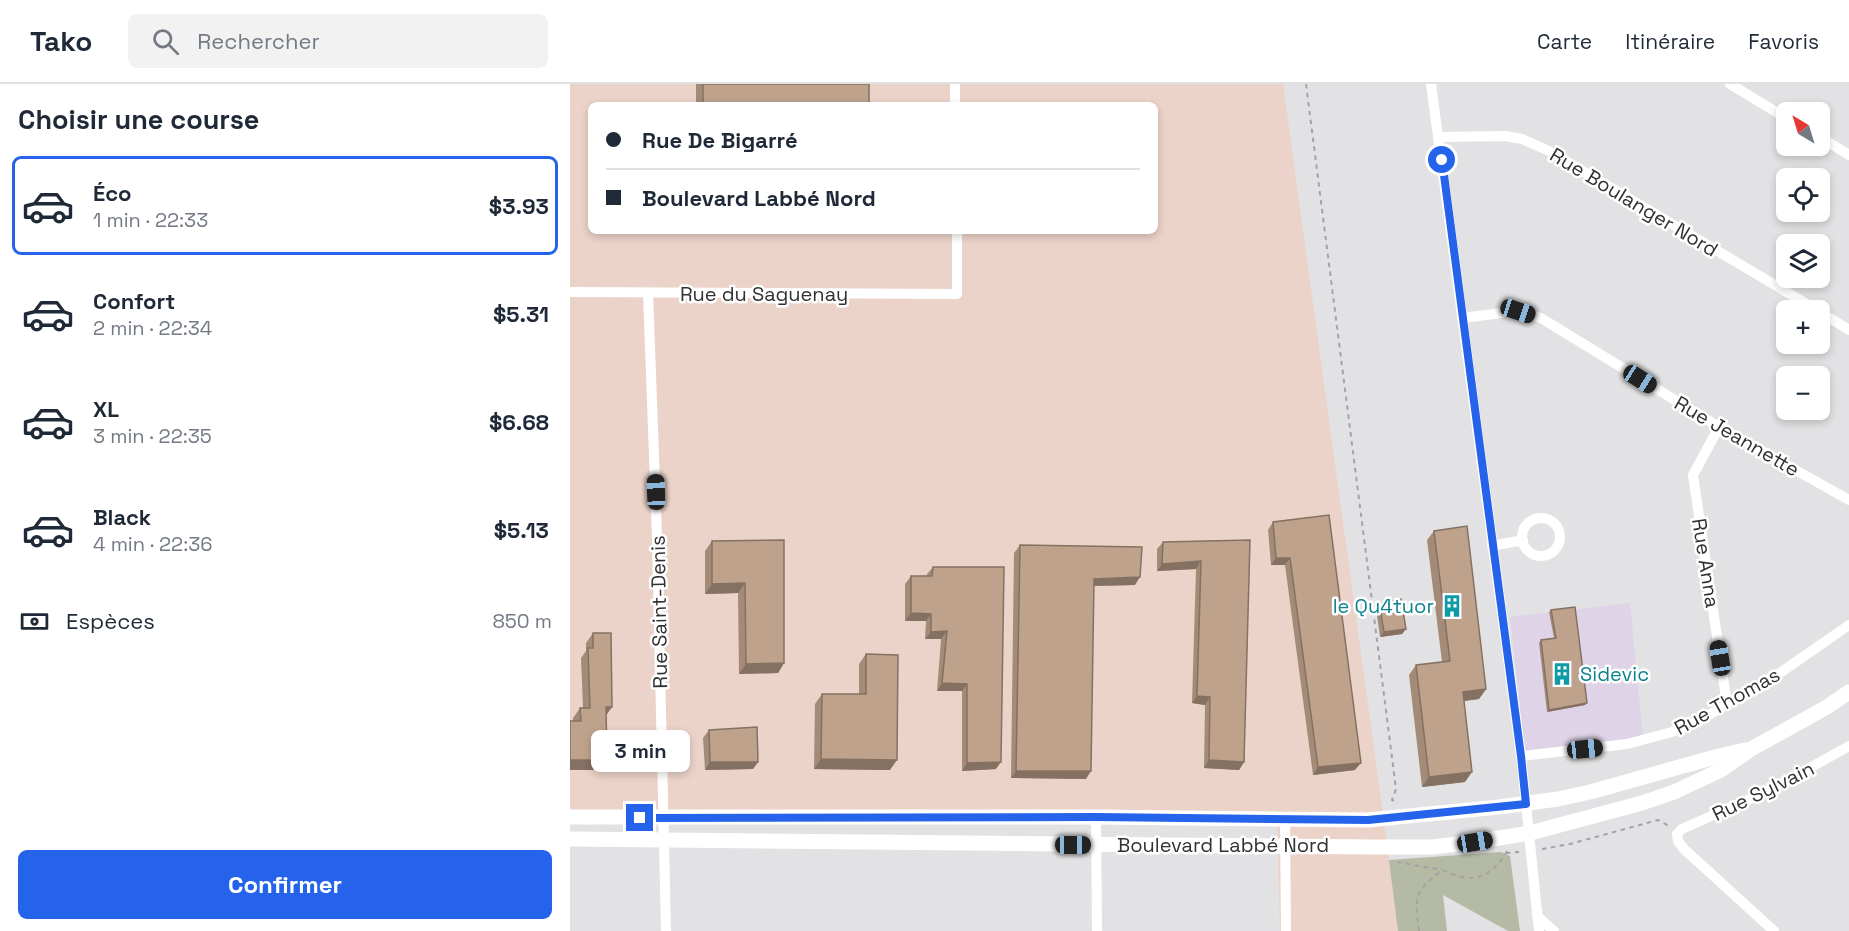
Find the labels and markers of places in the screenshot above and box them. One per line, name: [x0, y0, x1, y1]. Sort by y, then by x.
place label: le Qu4tuor: [1333, 593, 1434, 619]
building icon: le Qu4tuor: [1439, 593, 1465, 619]
building icon: Sidevic: [1549, 661, 1575, 687]
place label: Sidevic: [1580, 661, 1649, 687]

